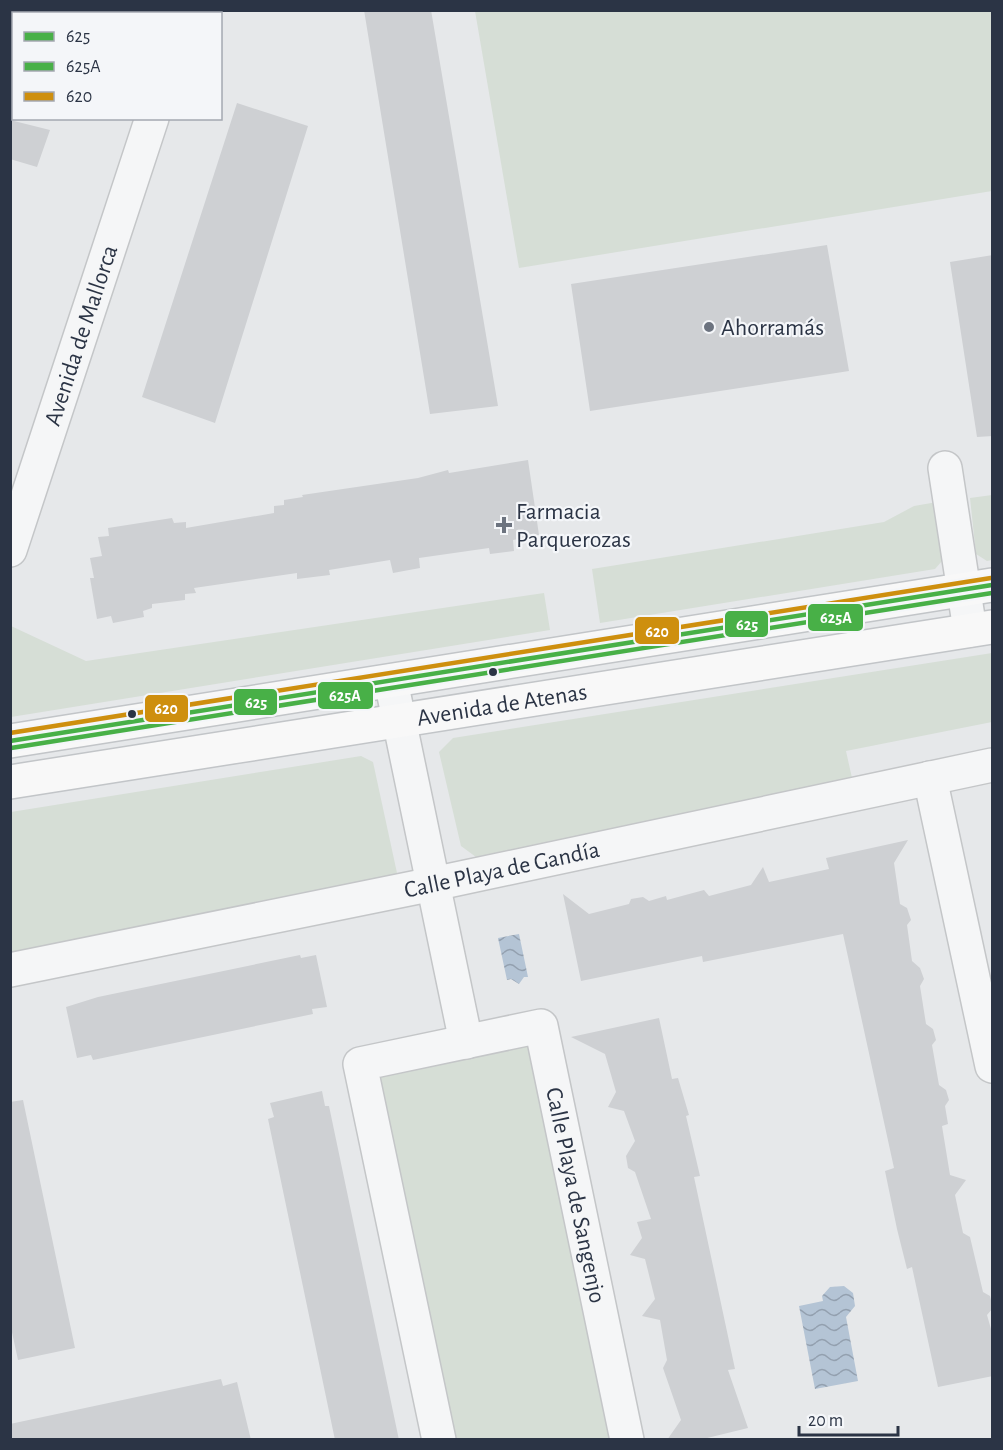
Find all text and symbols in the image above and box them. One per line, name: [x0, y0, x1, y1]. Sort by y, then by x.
legend: [12, 12, 222, 120]
text: 625: [66, 28, 90, 46]
text: 625A: [66, 58, 101, 76]
text: 620: [66, 88, 92, 106]
street label: Avenida de Mallorca: [41, 242, 122, 429]
place label: Ahorramás: [721, 316, 824, 340]
marker: Ahorramás: [702, 320, 716, 334]
place label: Farmacia Parquerozas: [516, 500, 631, 552]
marker: Farmacia Parquerozas: [497, 518, 511, 532]
line badge: 625A: [807, 603, 864, 632]
line badge: 625: [724, 610, 769, 638]
text: 625A: [820, 610, 852, 626]
line badge: 620: [634, 616, 680, 645]
text: 625: [736, 617, 758, 633]
text: 620: [645, 624, 669, 640]
unlabelled marker: [487, 666, 499, 678]
street label: Avenida de Atenas: [415, 680, 589, 731]
line badge: 625A: [317, 681, 374, 710]
line badge: 625: [233, 688, 278, 716]
text: 625A: [329, 688, 361, 704]
line badge: 620: [144, 694, 189, 723]
text: 625: [245, 695, 267, 711]
text: 620: [154, 701, 178, 717]
unlabelled marker: [126, 708, 138, 720]
street label: Calle Playa de Gandía: [402, 838, 602, 903]
street label: Calle Playa de Sangenjo: [541, 1086, 609, 1305]
scale bar: [799, 1399, 898, 1437]
text: 20 m: [808, 1412, 843, 1430]

